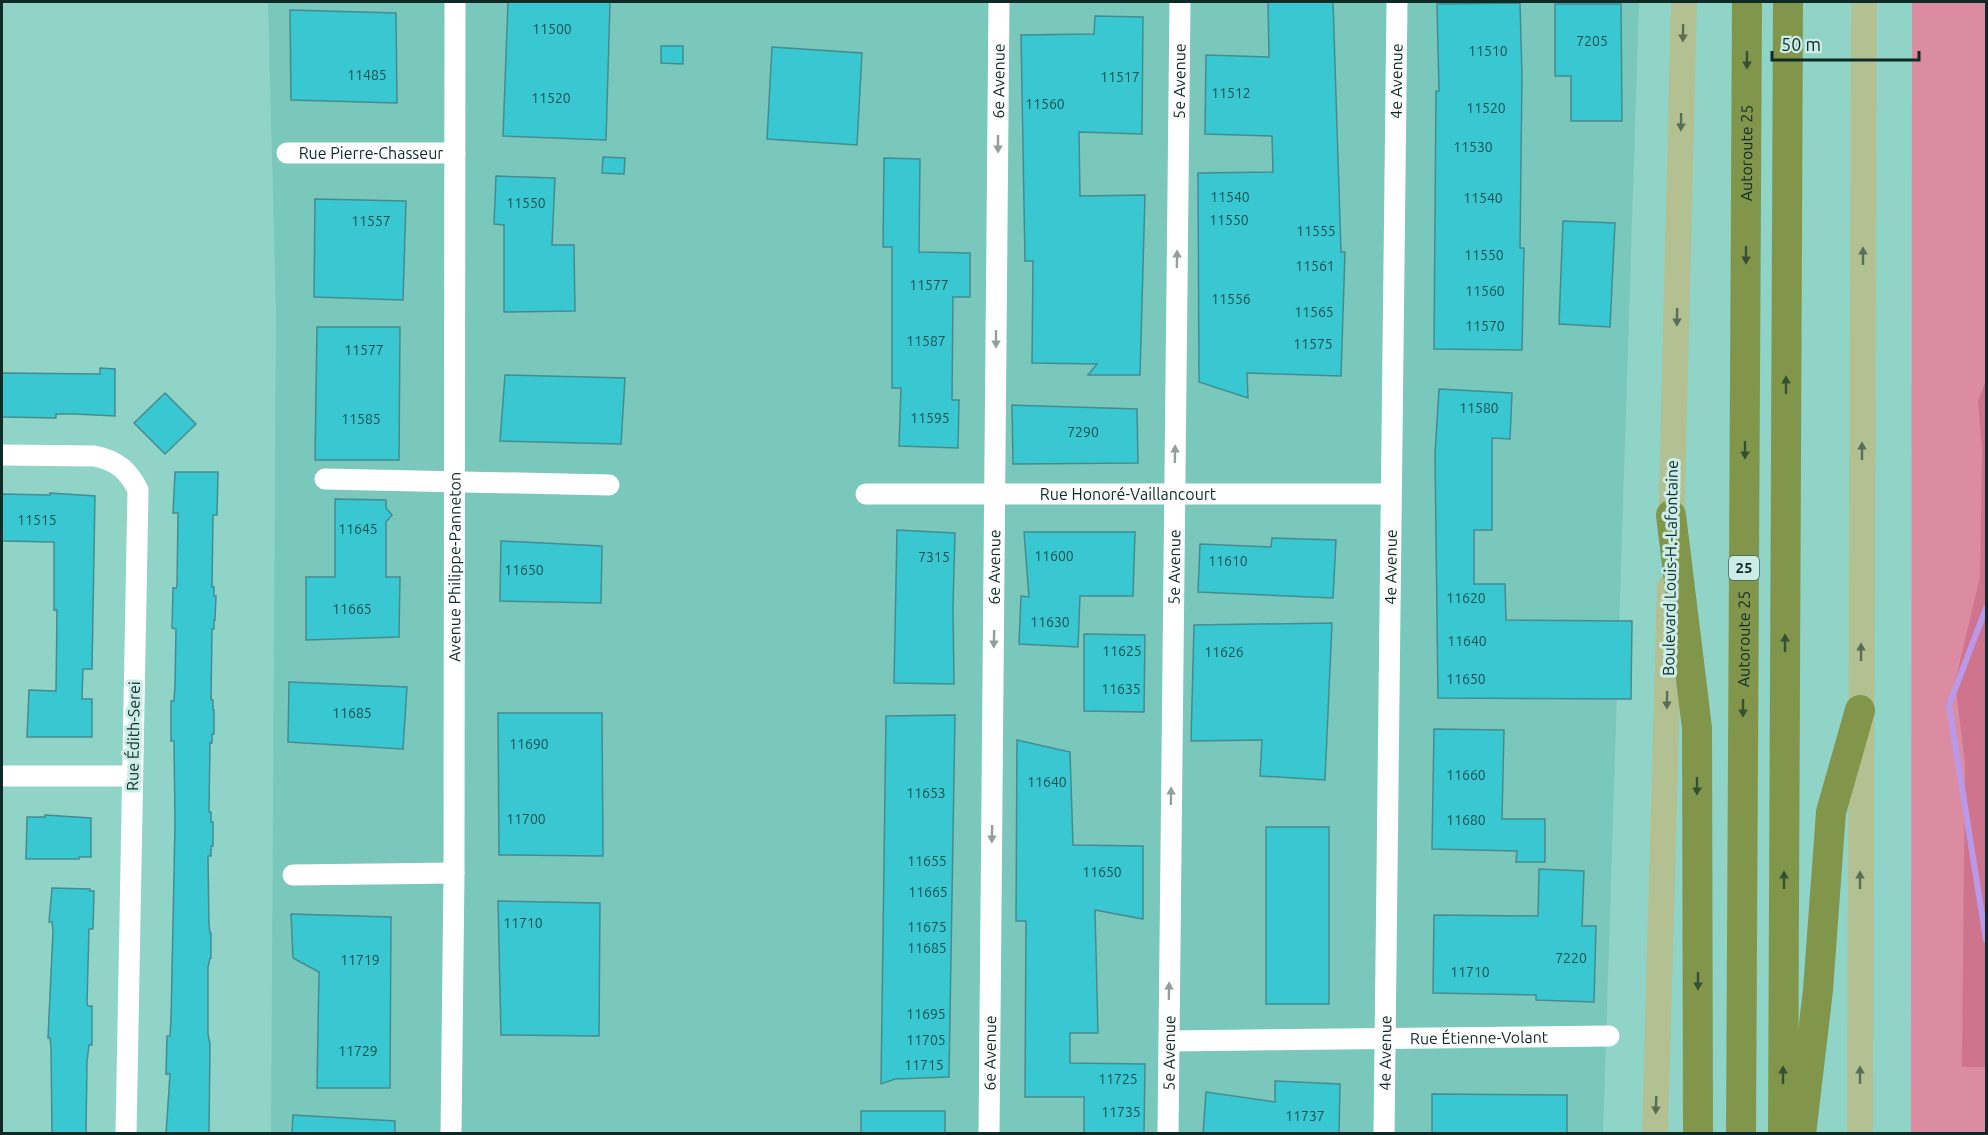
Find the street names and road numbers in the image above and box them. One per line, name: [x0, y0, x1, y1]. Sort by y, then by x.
street label: 6e Avenue: [989, 43, 1008, 119]
street label: 5e Avenue: [1170, 43, 1189, 119]
street label: 4e Avenue: [1387, 43, 1406, 119]
street label: Autoroute 25: [1737, 105, 1755, 201]
street label: Rue Pierre-Chasseur: [299, 144, 443, 162]
street label: Boulevard Louis-H.-Lafontaine: [1659, 460, 1681, 676]
street label: Avenue Philippe-Panneton: [445, 472, 463, 662]
street label: Rue Honoré-Vaillancourt: [1040, 485, 1217, 503]
street label: 6e Avenue: [985, 529, 1003, 605]
street label: 5e Avenue: [1165, 529, 1183, 605]
street label: 4e Avenue: [1381, 529, 1400, 605]
road number: 25: [1729, 556, 1759, 580]
street label: Autoroute 25: [1734, 591, 1753, 687]
street label: Rue Édith-Serei: [121, 681, 143, 791]
street label: 6e Avenue: [980, 1015, 999, 1091]
street label: 5e Avenue: [1159, 1015, 1178, 1091]
street label: 4e Avenue: [1375, 1015, 1394, 1091]
street label: Rue Étienne-Volant: [1410, 1027, 1549, 1047]

